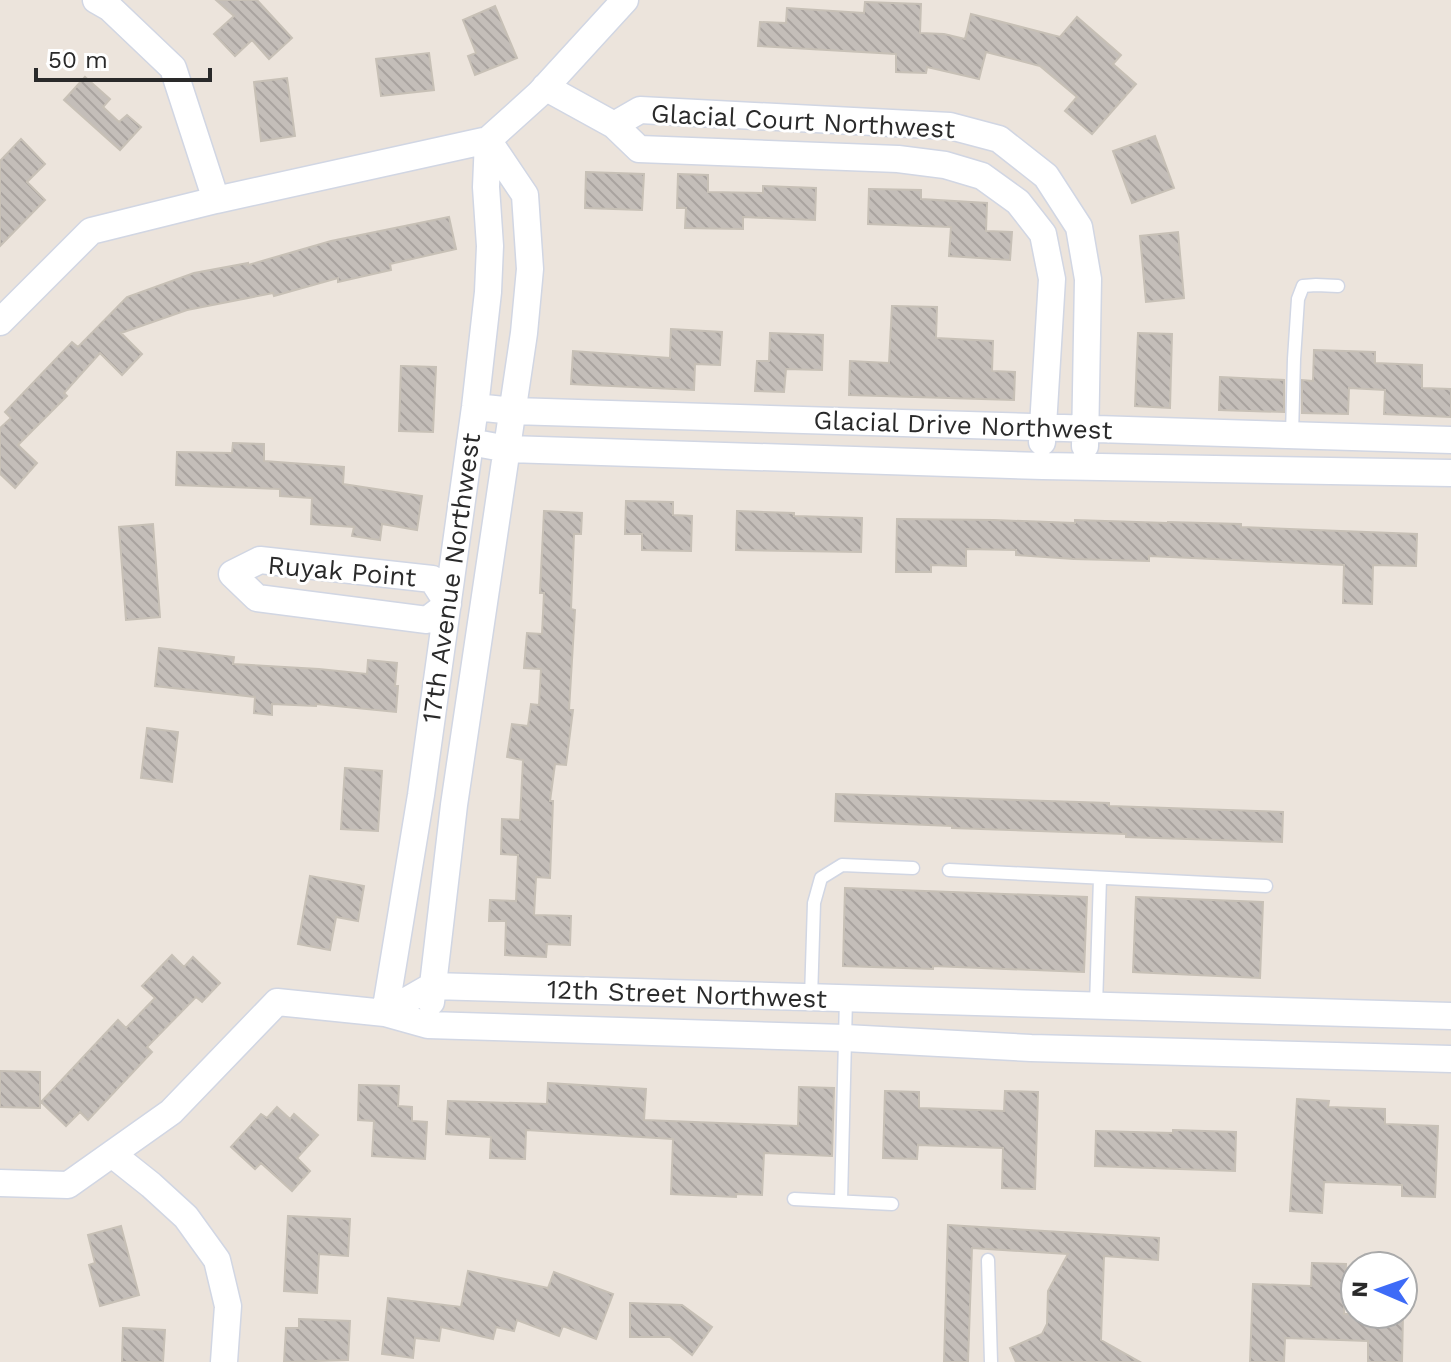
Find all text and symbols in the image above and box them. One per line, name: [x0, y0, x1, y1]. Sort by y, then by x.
scale bar: [36, 32, 210, 82]
text: 50 m: [48, 46, 108, 74]
street label: Glacial Court Northwest: [650, 98, 956, 144]
street label: Glacial Drive Northwest: [813, 405, 1113, 445]
street label: 17th Avenue Northwest: [416, 431, 486, 725]
street label: Ruyak Point: [267, 550, 418, 592]
street label: 12th Street Northwest: [546, 974, 828, 1014]
north arrow: [1339, 1250, 1419, 1330]
text: N: [1347, 1281, 1372, 1298]

